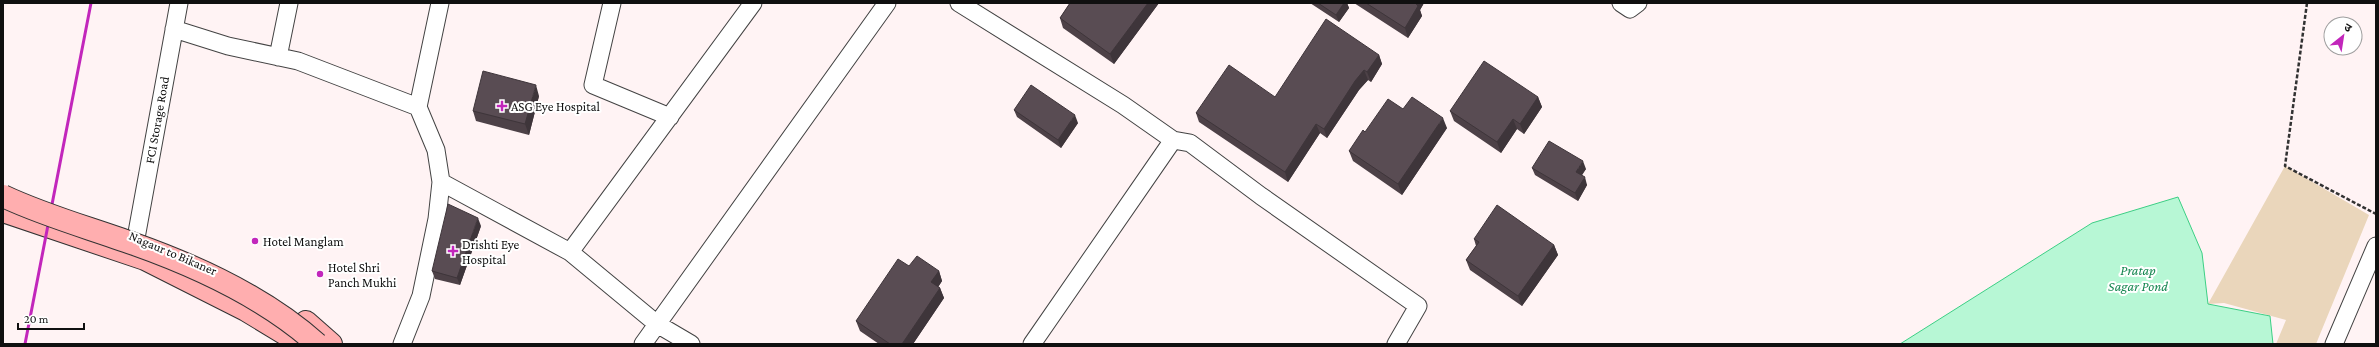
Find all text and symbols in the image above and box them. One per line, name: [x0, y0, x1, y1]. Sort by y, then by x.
north arrow: [2323, 16, 2363, 56]
text: उ: [2342, 21, 2354, 34]
street label: FCI Storage Road: [142, 75, 172, 165]
place label: ASG Eye Hospital: [511, 99, 600, 114]
marker: ASG Eye Hospital: [496, 100, 508, 112]
street label: Nagaur to Bikaner: [127, 228, 219, 278]
place label: Hotel Manglam: [263, 234, 344, 249]
marker: Hotel Manglam: [250, 236, 260, 246]
place label: Drishti Eye Hospital: [462, 237, 520, 267]
marker: Drishti Eye Hospital: [447, 245, 459, 257]
place label: Hotel Shri Panch Mukhi: [328, 260, 397, 290]
water label: Pratap Sagar Pond: [2108, 262, 2168, 294]
marker: Hotel Shri Panch Mukhi: [315, 269, 325, 279]
scale bar: [18, 305, 84, 331]
text: 20 m: [24, 312, 49, 326]

